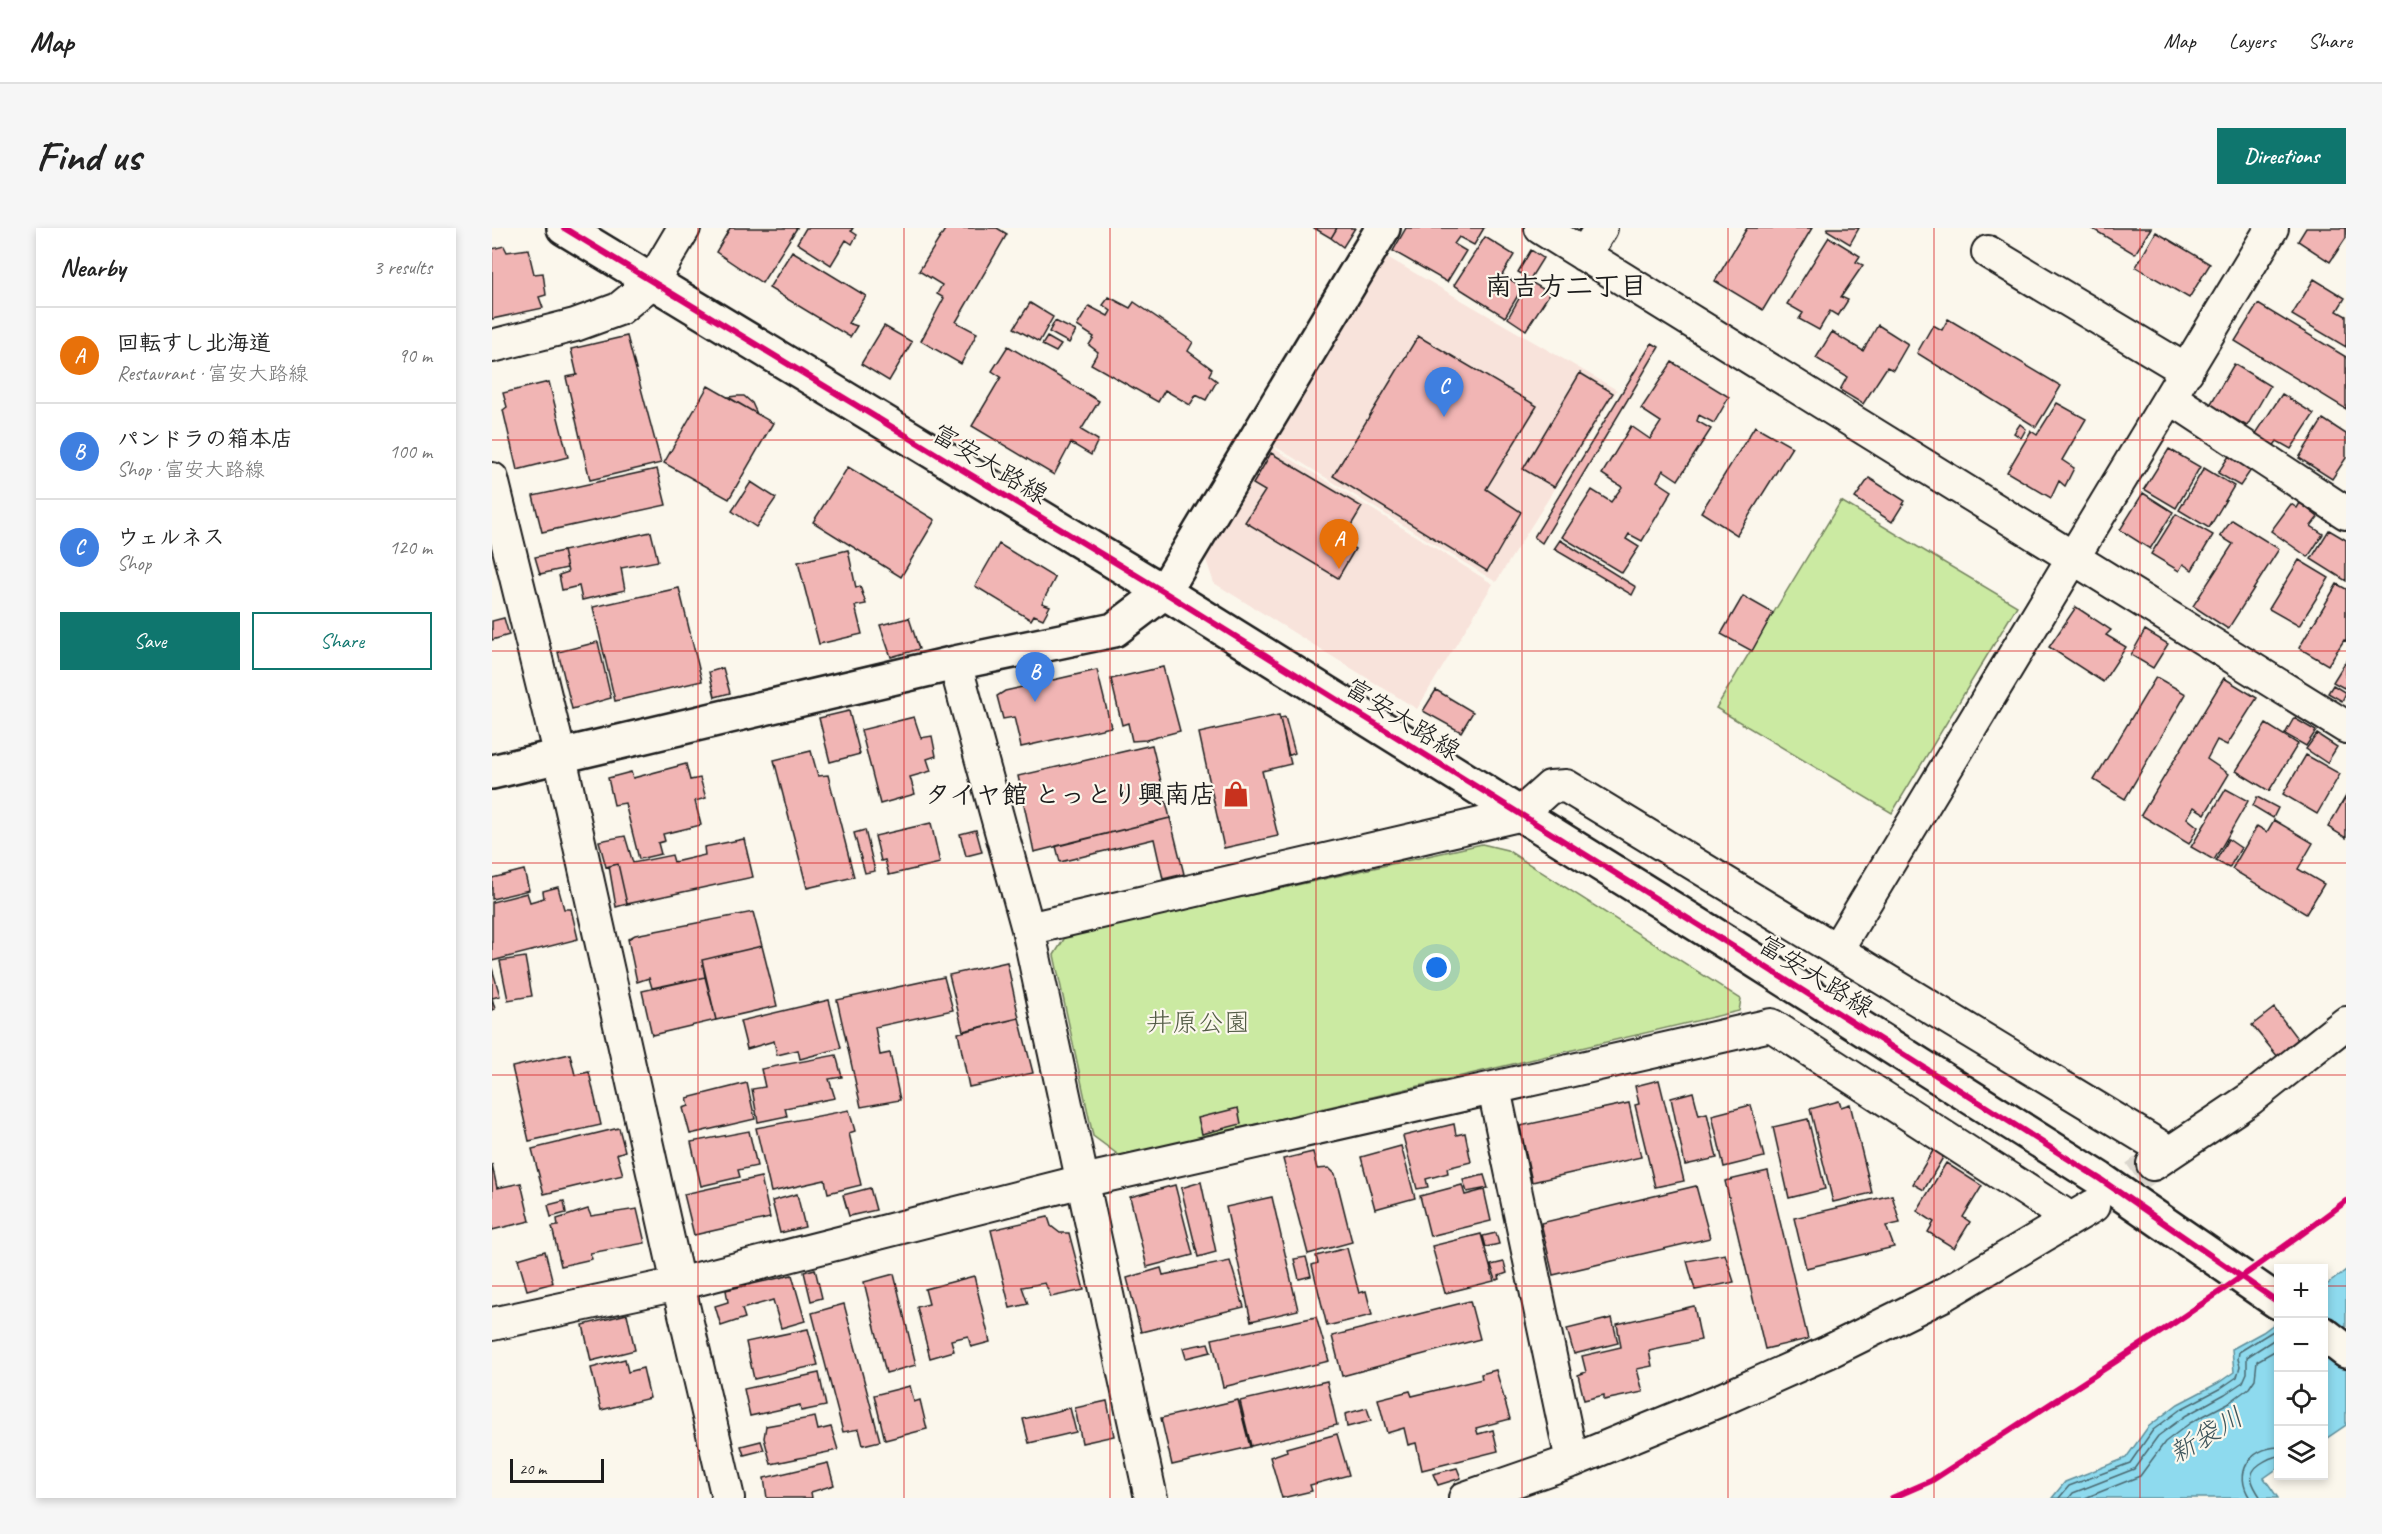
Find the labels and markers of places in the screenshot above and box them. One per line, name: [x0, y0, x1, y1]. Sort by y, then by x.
pin: C: [1424, 368, 1464, 417]
pin: A: [1320, 520, 1358, 569]
pin: B: [1016, 652, 1054, 702]
place label: タイヤ館 とっとり興南店: [925, 778, 1216, 811]
shop icon: タイヤ館 とっとり興南店: [1221, 779, 1251, 809]

